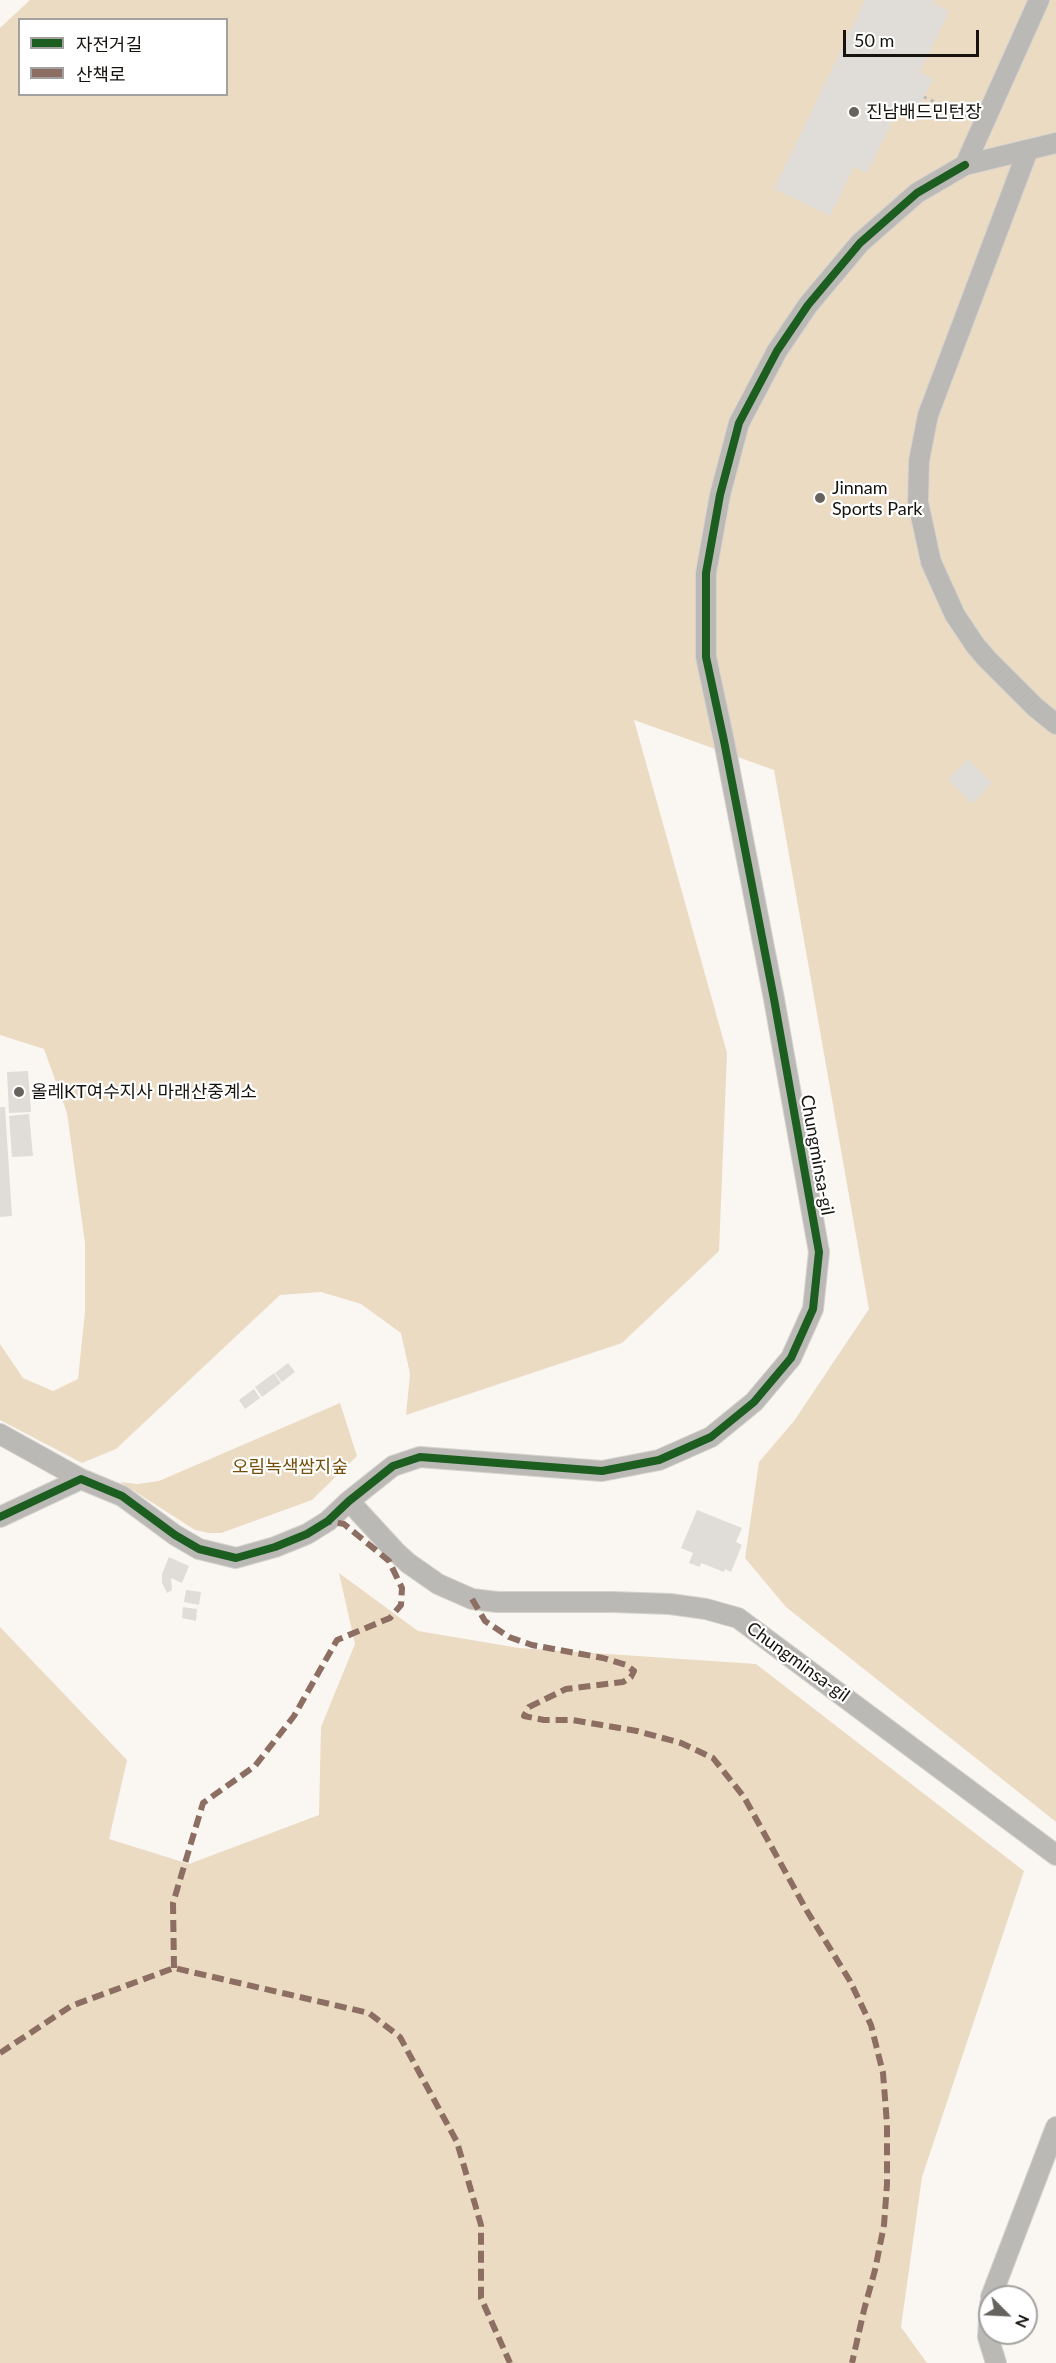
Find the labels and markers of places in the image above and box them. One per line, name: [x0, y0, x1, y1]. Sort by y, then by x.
place label: 진남배드민턴장: [866, 101, 982, 123]
marker: 진남배드민턴장: [847, 105, 861, 119]
place label: Jinnam Sports Park: [832, 477, 922, 520]
marker: Jinnam Sports Park: [813, 491, 827, 505]
place label: 올레KT여수지사 마래산중계소: [31, 1081, 257, 1103]
marker: 올레KT여수지사 마래산중계소: [12, 1085, 26, 1099]

